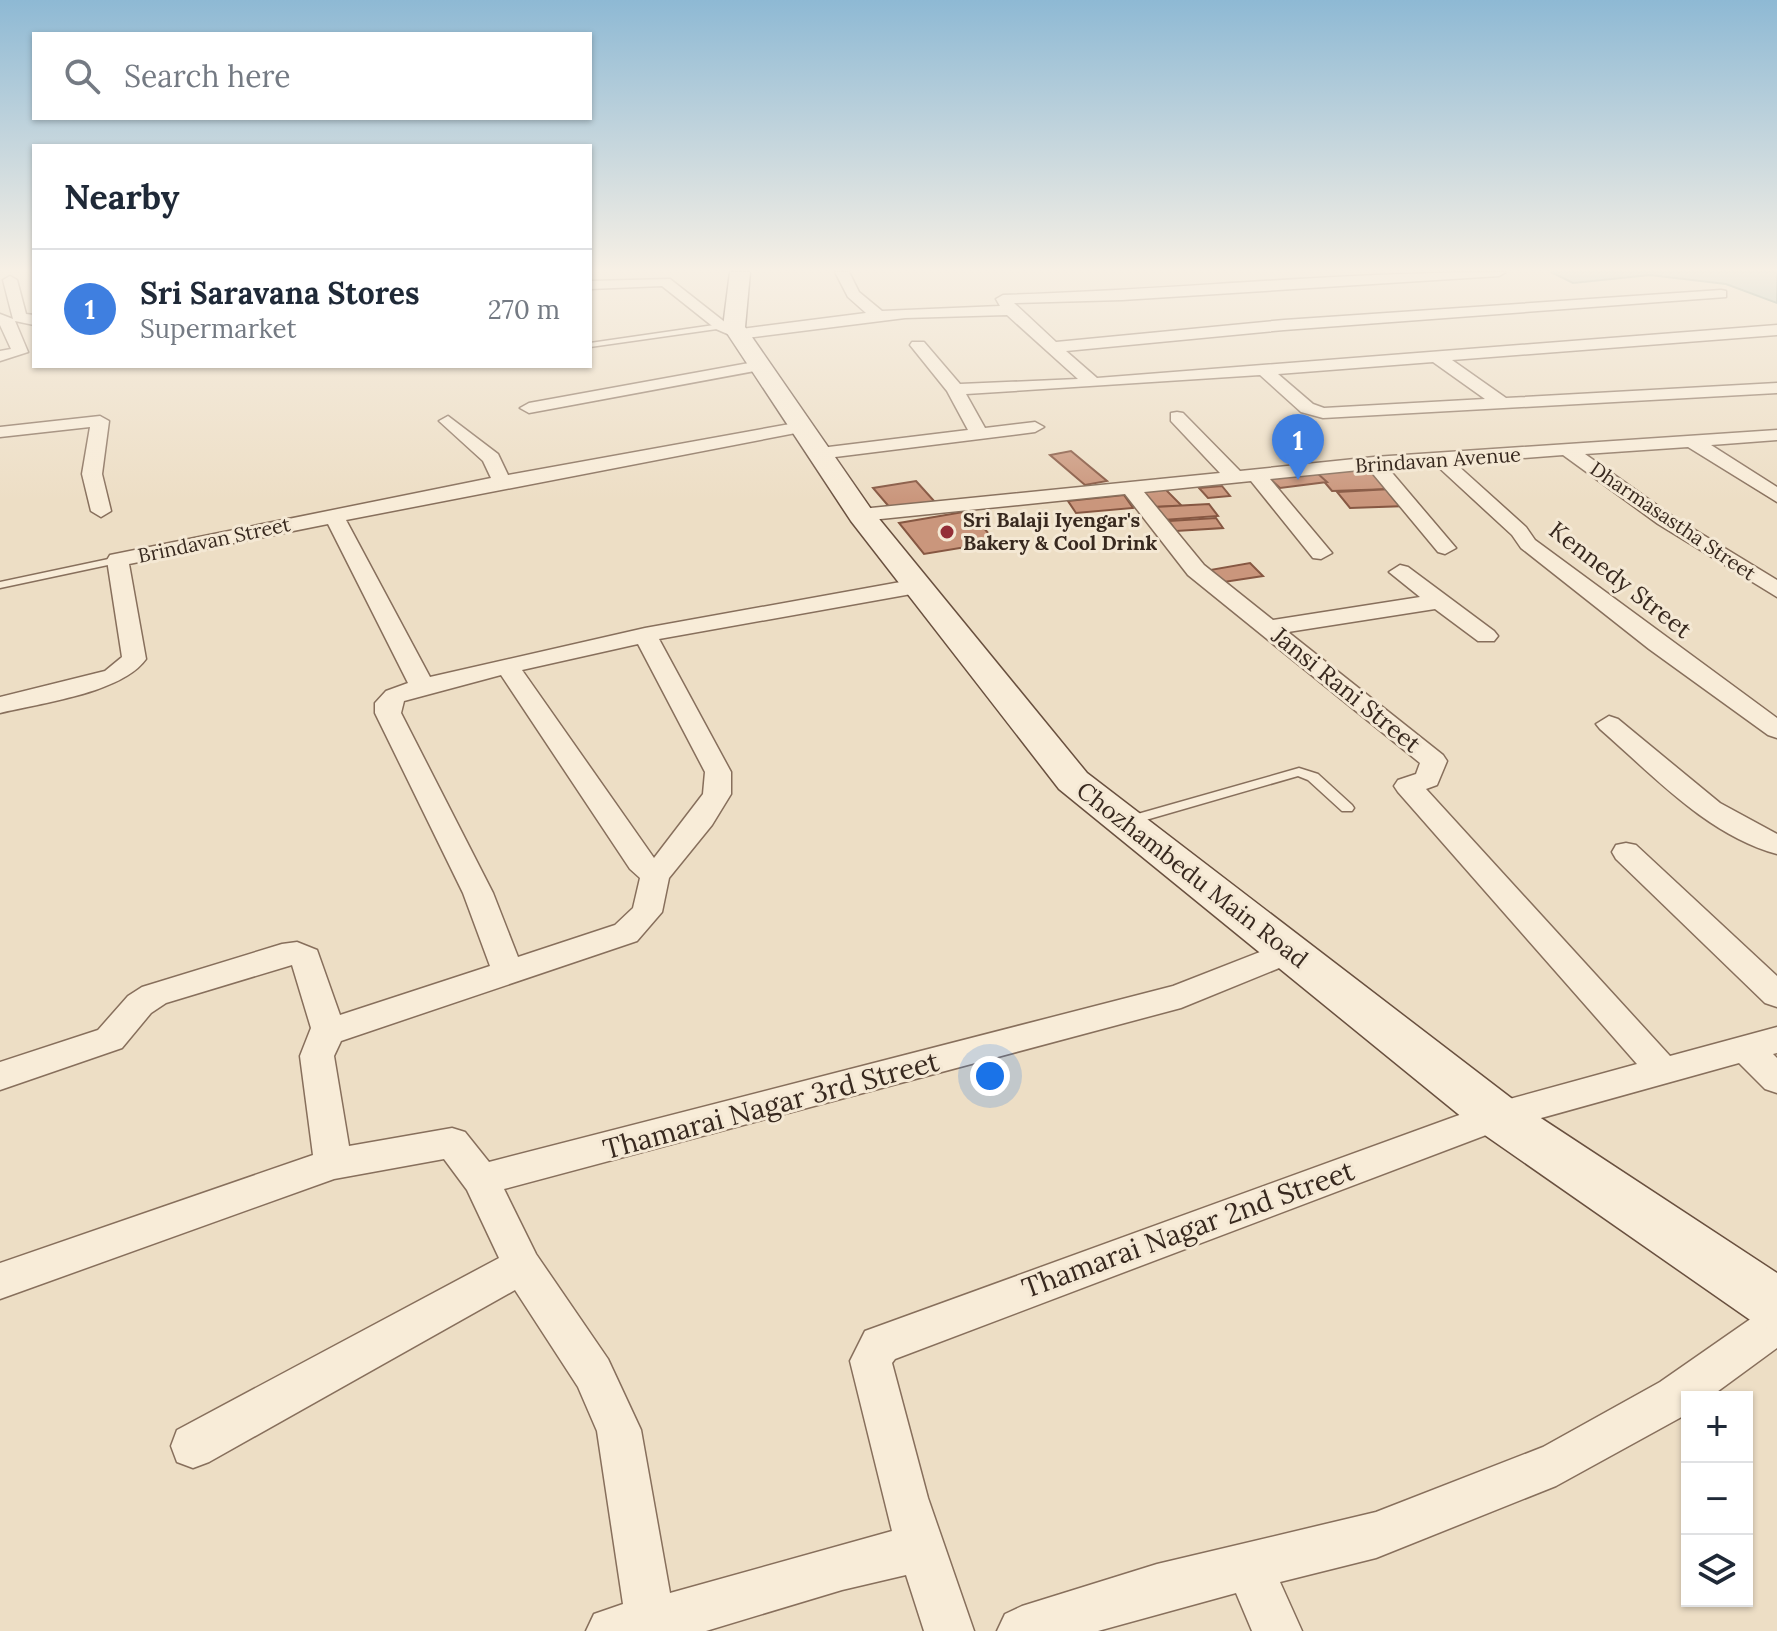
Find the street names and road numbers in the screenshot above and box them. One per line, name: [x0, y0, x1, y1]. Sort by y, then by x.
street label: Brindavan Avenue: [1354, 441, 1522, 478]
street label: Dharmasastha Street: [1586, 456, 1761, 586]
street label: Brindavan Street: [135, 511, 293, 568]
street label: Kennedy Street: [1543, 514, 1698, 645]
street label: Jansi Rani Street: [1265, 619, 1428, 760]
street label: Chozhambedu Main Road: [1070, 775, 1314, 975]
street label: Thamarai Nagar 3rd Street: [599, 1043, 943, 1167]
street label: Thamarai Nagar 2nd Street: [1017, 1152, 1359, 1306]

